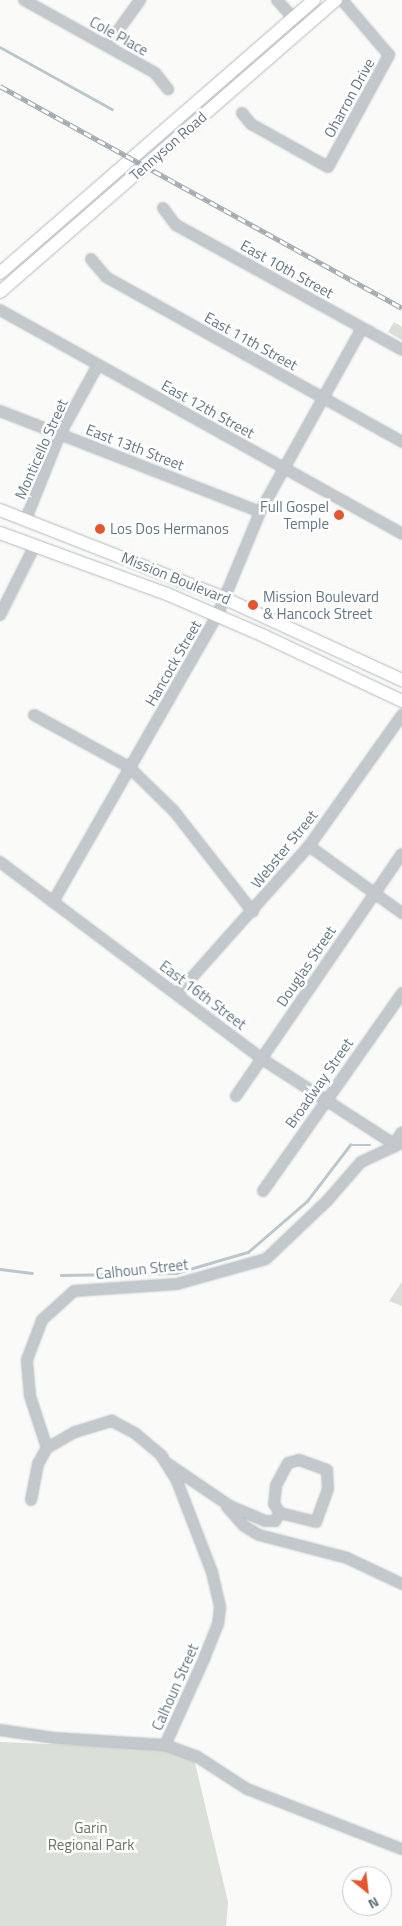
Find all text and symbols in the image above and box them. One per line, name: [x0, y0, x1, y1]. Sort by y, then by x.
street label: Cole Place: [87, 13, 151, 59]
street label: Oharron Drive: [320, 55, 378, 141]
street label: Tennyson Road: [126, 108, 210, 184]
street label: East 10th Street: [237, 236, 337, 302]
street label: East 11th Street: [201, 308, 301, 374]
street label: East 12th Street: [158, 376, 258, 442]
street label: Monticello Street: [11, 396, 71, 502]
street label: East 13th Street: [83, 420, 187, 474]
place label: Full Gospel Temple: [260, 497, 329, 532]
marker: Full Gospel Temple: [333, 509, 345, 521]
place label: Los Dos Hermanos: [110, 520, 229, 538]
marker: Los Dos Hermanos: [94, 523, 106, 535]
street label: Mission Boulevard: [119, 548, 233, 608]
place label: Mission Boulevard & Hancock Street: [263, 587, 379, 622]
marker: Mission Boulevard & Hancock Street: [247, 599, 259, 611]
street label: Hancock Street: [141, 617, 205, 709]
street label: Webster Street: [247, 806, 321, 892]
street label: Douglas Street: [272, 922, 340, 1010]
street label: East 16th Street: [156, 957, 250, 1033]
street label: Broadway Street: [281, 1035, 357, 1131]
street label: Calhoun Street: [95, 1255, 189, 1283]
street label: Calhoun Street: [148, 1641, 202, 1733]
park label: Garin Regional Park: [48, 1818, 134, 1853]
north arrow: [342, 1866, 392, 1916]
text: N: [365, 1892, 383, 1915]

